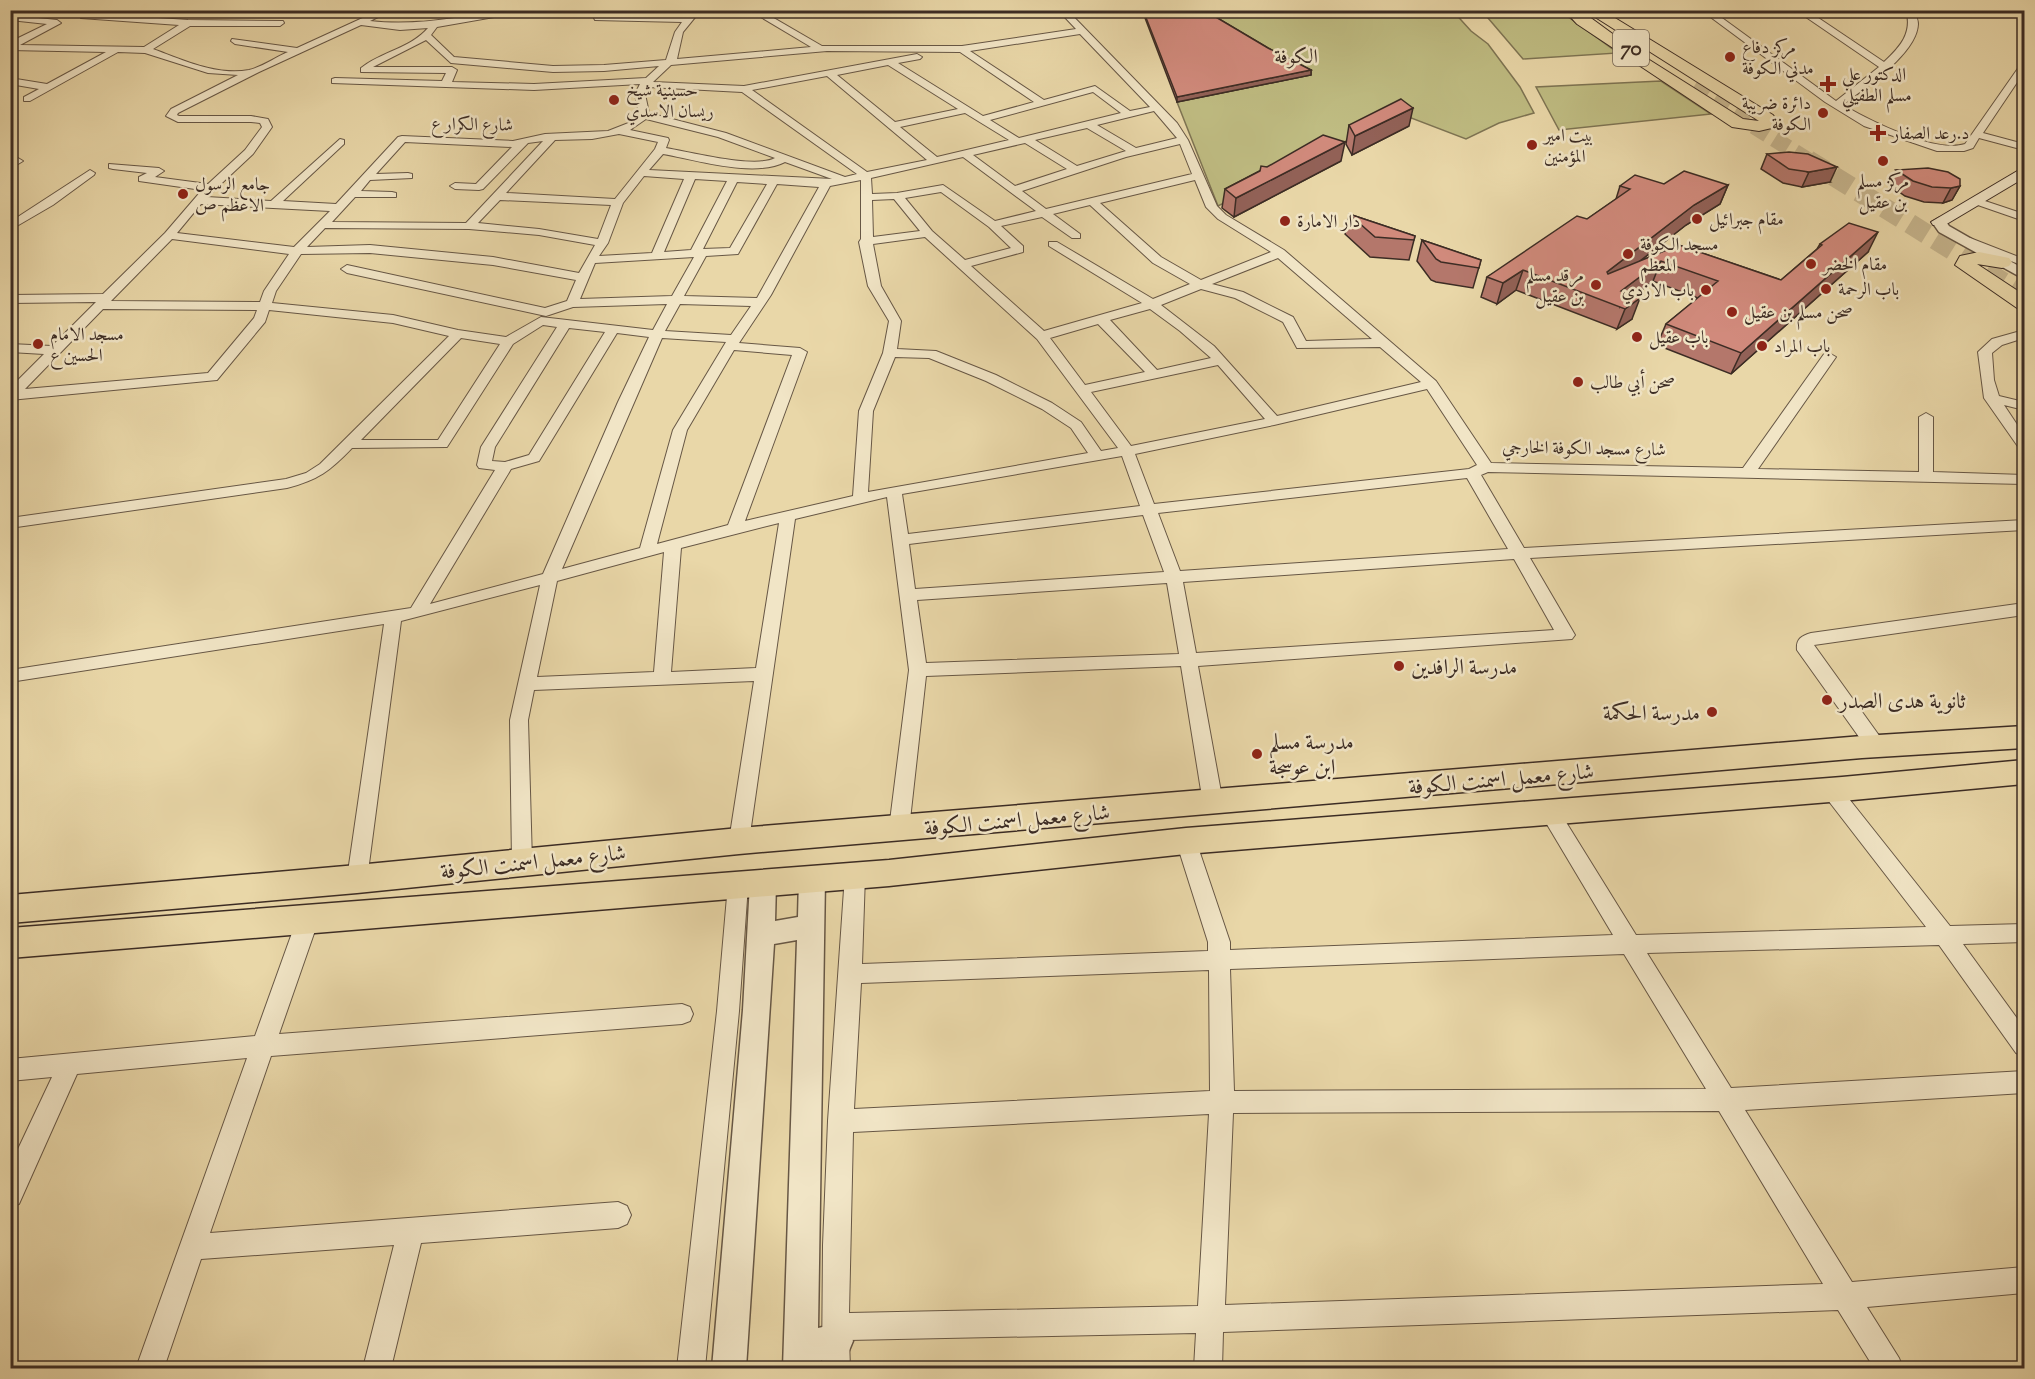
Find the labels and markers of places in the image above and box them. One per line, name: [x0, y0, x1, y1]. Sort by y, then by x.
place label: مركز دفاع مدني الكوفة: [1742, 36, 1814, 83]
marker: مركز دفاع مدني الكوفة: [1723, 50, 1737, 64]
place label: الدكتور علي مسلم الطفيلي: [1842, 63, 1912, 113]
marker: الدكتور علي مسلم الطفيلي: [1819, 75, 1837, 93]
place label: حسينية شيخ ريسان الاسدي: [626, 79, 714, 126]
place label: دائرة ضريبة الكوفة: [1742, 92, 1811, 139]
marker: حسينية شيخ ريسان الاسدي: [607, 93, 621, 107]
marker: دائرة ضريبة الكوفة: [1816, 106, 1830, 120]
place label: د.رعد الصفار: [1890, 122, 1969, 148]
place label: بيت امير المؤمنين: [1542, 124, 1593, 171]
marker: د.رعد الصفار: [1869, 124, 1887, 142]
marker: بيت امير المؤمنين: [1525, 138, 1539, 152]
marker: مركز مسلم بن عقيل: [1876, 154, 1890, 168]
place label: مركز مسلم بن عقيل: [1857, 170, 1909, 217]
place label: جامع الرسول الاعظم ص: [195, 173, 270, 222]
marker: جامع الرسول الاعظم ص: [176, 187, 190, 201]
place label: مقام جبرائيل: [1709, 208, 1784, 235]
place label: دار الامارة: [1297, 210, 1360, 236]
marker: مقام جبرائيل: [1690, 212, 1704, 226]
marker: دار الامارة: [1278, 214, 1292, 228]
place label: مسجد الكوفة المعظم: [1640, 233, 1718, 282]
marker: مسجد الكوفة المعظم: [1621, 247, 1635, 261]
place label: مقام الخضر: [1821, 253, 1887, 280]
marker: مقام الخضر: [1804, 257, 1818, 271]
place label: مرقد مسلم بن عقيل: [1526, 264, 1585, 311]
marker: مرقد مسلم بن عقيل: [1589, 278, 1603, 292]
place label: باب الرحمة: [1838, 278, 1899, 304]
place label: باب الازدي: [1621, 279, 1694, 305]
marker: باب الرحمة: [1819, 282, 1833, 296]
marker: باب الازدي: [1699, 283, 1713, 297]
place label: صحن مسلم بن عقيل: [1744, 301, 1853, 330]
marker: صحن مسلم بن عقيل: [1725, 305, 1739, 319]
place label: مسجد الامام الحسين ع: [50, 323, 124, 370]
place label: باب عقيل: [1649, 326, 1708, 352]
marker: باب عقيل: [1630, 330, 1644, 344]
place label: باب المراد: [1774, 335, 1831, 361]
marker: مسجد الامام الحسين ع: [31, 337, 45, 351]
marker: باب المراد: [1755, 339, 1769, 353]
place label: صحن أبي طالب: [1590, 369, 1675, 397]
marker: صحن أبي طالب: [1571, 375, 1585, 389]
place label: مدرسة الرافدين: [1411, 653, 1517, 685]
marker: مدرسة الرافدين: [1392, 659, 1406, 673]
place label: ثانوية هدى الصدر: [1837, 687, 1966, 719]
marker: ثانوية هدى الصدر: [1820, 693, 1834, 707]
place label: مدرسة الحكمة: [1603, 699, 1700, 731]
marker: مدرسة الحكمة: [1705, 705, 1719, 719]
place label: مدرسة مسلم ابن عوسجة: [1269, 728, 1354, 785]
marker: مدرسة مسلم ابن عوسجة: [1250, 747, 1264, 761]

